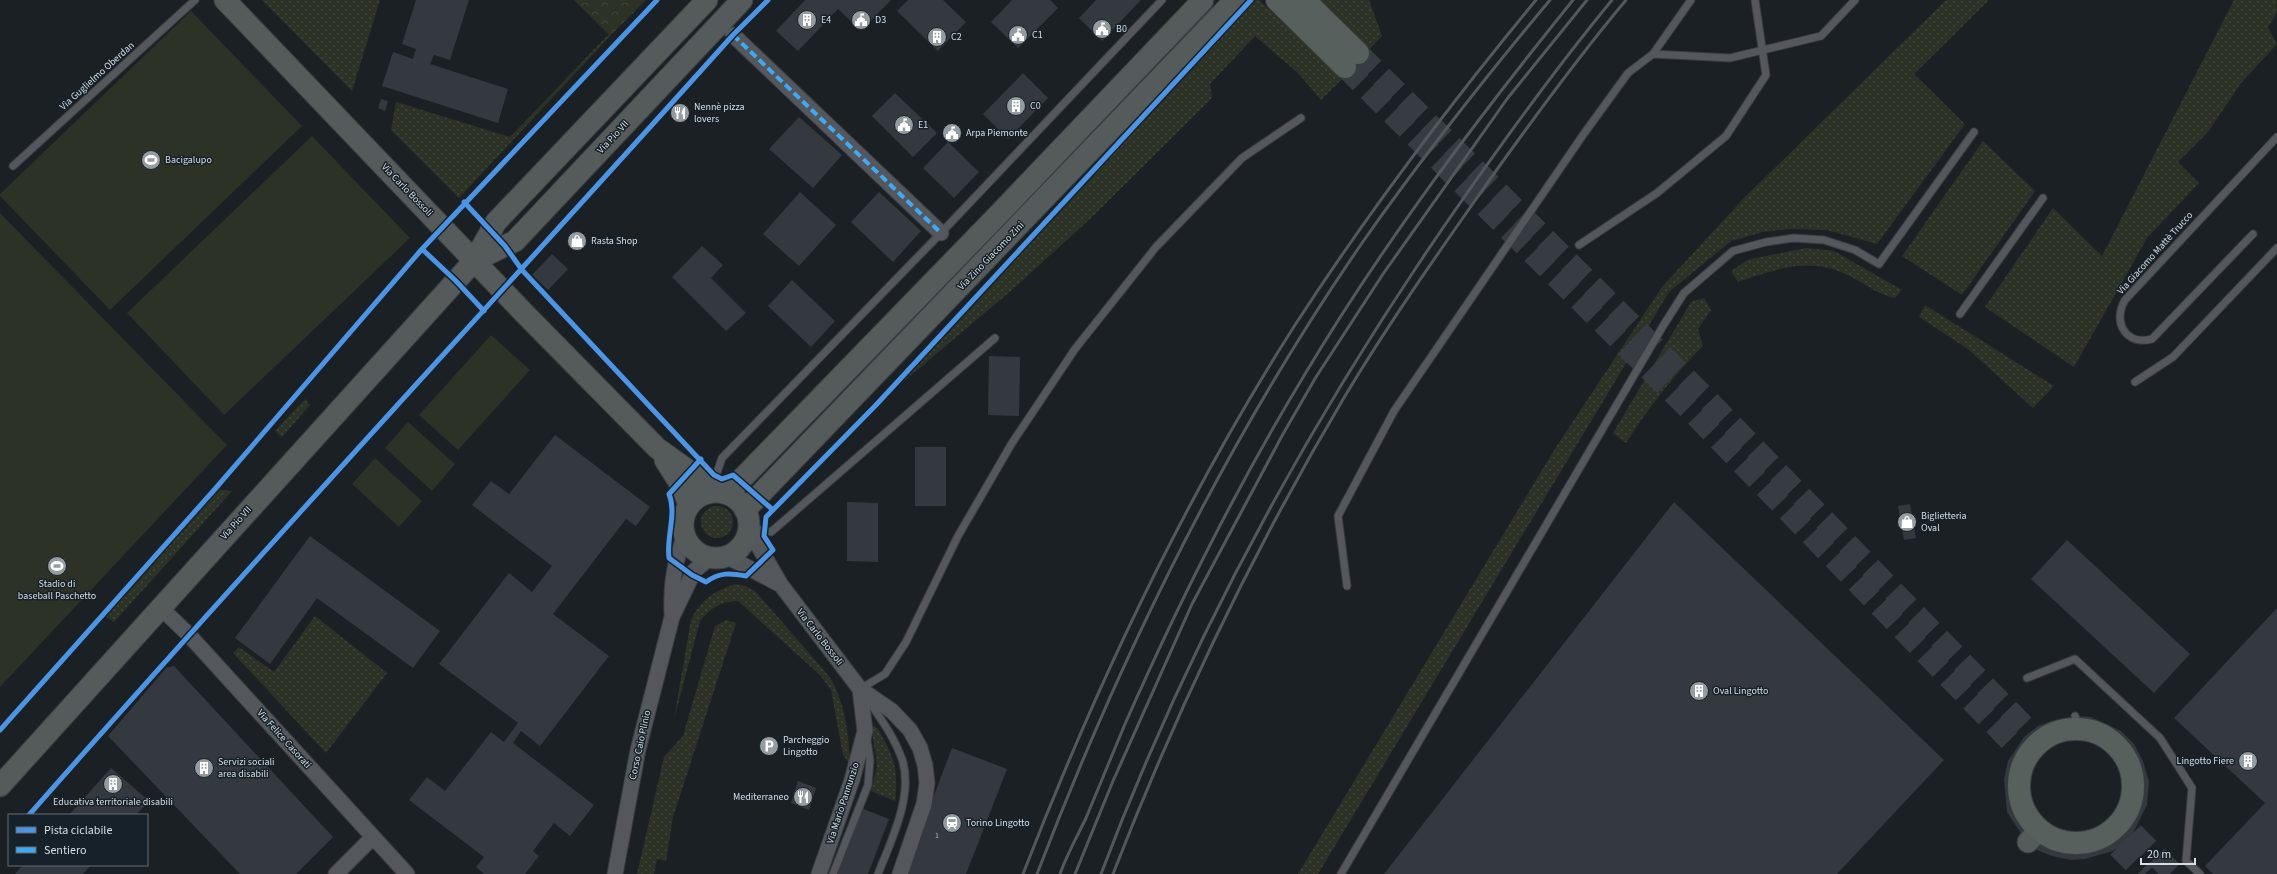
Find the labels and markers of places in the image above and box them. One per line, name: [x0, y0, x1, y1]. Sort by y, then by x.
building icon: E4: [796, 9, 818, 31]
public building icon: D3: [850, 9, 872, 31]
place label: E4: [821, 13, 831, 27]
place label: D3: [875, 13, 886, 27]
public building icon: B0: [1091, 18, 1113, 40]
place label: B0: [1116, 22, 1127, 36]
public building icon: C1: [1007, 24, 1029, 46]
building icon: C2: [926, 26, 948, 48]
place label: C1: [1032, 28, 1043, 42]
place label: C2: [951, 30, 962, 44]
building icon: C0: [1005, 95, 1027, 117]
place label: C0: [1030, 99, 1041, 113]
place label: Nennè pizza lovers: [694, 100, 745, 126]
restaurant icon: Nennè pizza lovers: [669, 102, 691, 124]
public building icon: E1: [893, 114, 915, 136]
place label: E1: [918, 118, 928, 132]
public building icon: Arpa Piemonte: [941, 122, 963, 144]
place label: Arpa Piemonte: [966, 126, 1028, 140]
sports icon: Bacigalupo: [140, 149, 162, 171]
place label: Bacigalupo: [165, 153, 212, 167]
shop icon: Rasta Shop: [566, 230, 588, 252]
place label: Rasta Shop: [591, 234, 638, 248]
place label: Biglietteria Oval: [1921, 509, 1967, 535]
shop icon: Biglietteria Oval: [1896, 511, 1918, 533]
sports icon: Stadio di baseball Paschetto: [46, 555, 68, 577]
place label: Stadio di baseball Paschetto: [18, 577, 96, 603]
building icon: Oval Lingotto: [1688, 680, 1710, 702]
place label: Oval Lingotto: [1713, 684, 1768, 698]
place label: Parcheggio Lingotto: [783, 733, 829, 759]
parking icon: Parcheggio Lingotto: [758, 735, 780, 757]
building icon: Lingotto Fiere: [2237, 750, 2259, 772]
place label: Lingotto Fiere: [2177, 754, 2234, 768]
place label: Servizi sociali area disabili: [218, 755, 275, 781]
building icon: Servizi sociali area disabili: [193, 757, 215, 779]
building icon: Educativa territoriale disabili: [102, 773, 124, 795]
restaurant icon: Mediterraneo: [792, 786, 814, 808]
place label: Mediterraneo: [733, 790, 789, 804]
place label: Educativa territoriale disabili: [53, 795, 173, 809]
station icon: Torino Lingotto: [941, 812, 963, 834]
place label: Torino Lingotto: [966, 816, 1030, 830]

